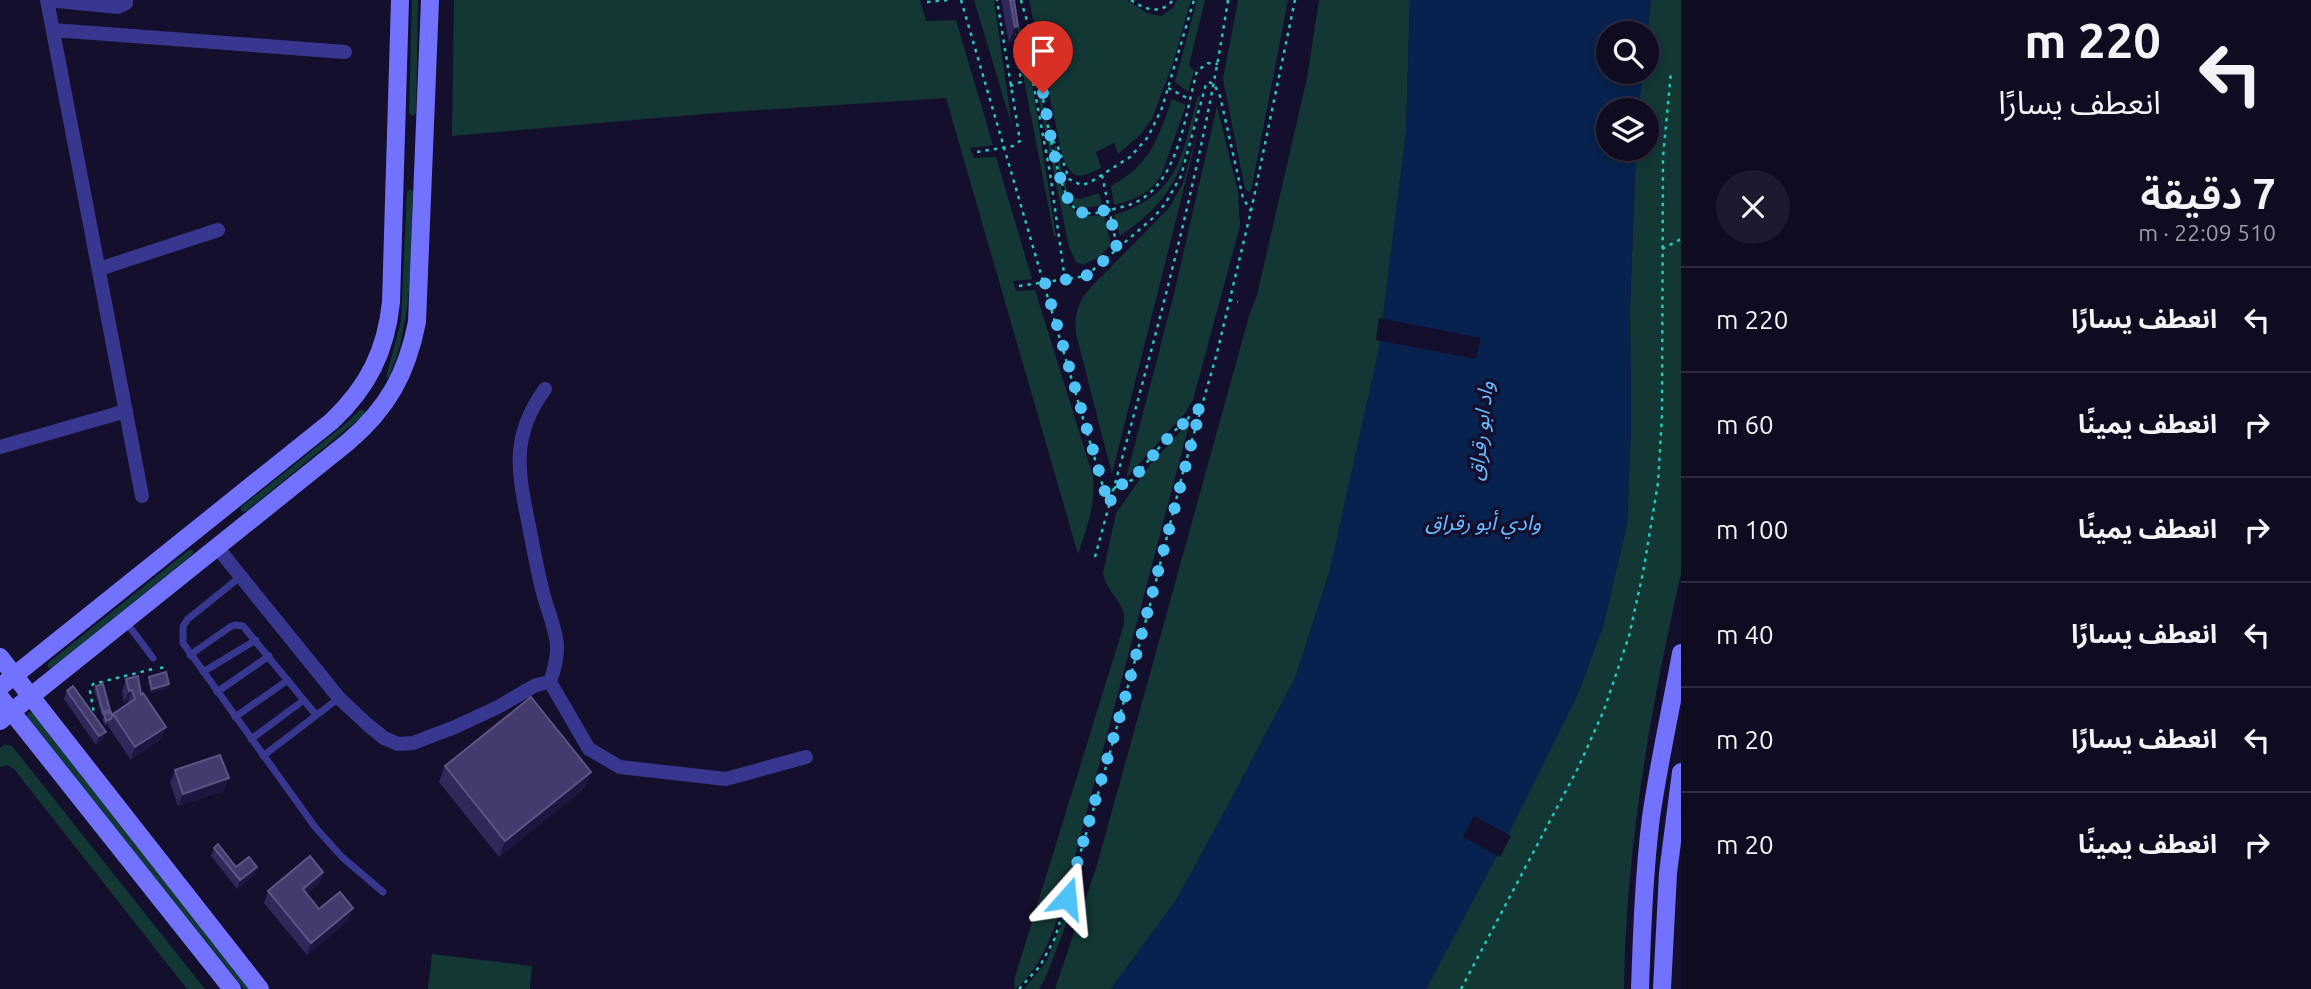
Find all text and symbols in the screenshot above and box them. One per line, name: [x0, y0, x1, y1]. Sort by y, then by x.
text: 220 m: [2024, 12, 2161, 67]
pin: [1013, 21, 1073, 93]
map controls: [1596, 21, 1659, 161]
button: search: [1596, 21, 1659, 84]
icon: left: [2185, 28, 2276, 119]
icon: arrive: [1024, 32, 1062, 70]
text: انعطف يسارًا: [1998, 84, 2161, 120]
button: layers: [1596, 98, 1659, 161]
button: close: [1716, 170, 1790, 244]
text: 7 دقيقة: [2140, 170, 2276, 217]
text: 510 m · 22:09: [2138, 220, 2276, 245]
icon: left: [2238, 301, 2276, 339]
text: انعطف يسارًا: [2071, 304, 2217, 333]
text: 220 m: [1716, 305, 1788, 334]
water label: واد ابو رقراق: [1463, 380, 1498, 482]
icon: right: [2238, 406, 2276, 444]
text: انعطف يمينًا: [2078, 409, 2217, 438]
text: 60 m: [1716, 410, 1774, 439]
water label: وادي أبو رقراق: [1425, 509, 1541, 539]
icon: right: [2238, 511, 2276, 549]
text: انعطف يمينًا: [2078, 514, 2217, 543]
text: 100 m: [1716, 515, 1788, 544]
icon: left: [2238, 616, 2276, 654]
text: انعطف يسارًا: [2071, 619, 2217, 648]
text: 40 m: [1716, 620, 1774, 649]
icon: left: [2238, 721, 2276, 759]
text: انعطف يسارًا: [2071, 724, 2217, 753]
text: 20 m: [1716, 725, 1774, 754]
icon: right: [2238, 826, 2276, 864]
text: انعطف يمينًا: [2078, 829, 2217, 858]
text: 20 m: [1716, 830, 1774, 859]
position arrow: [1030, 861, 1104, 935]

